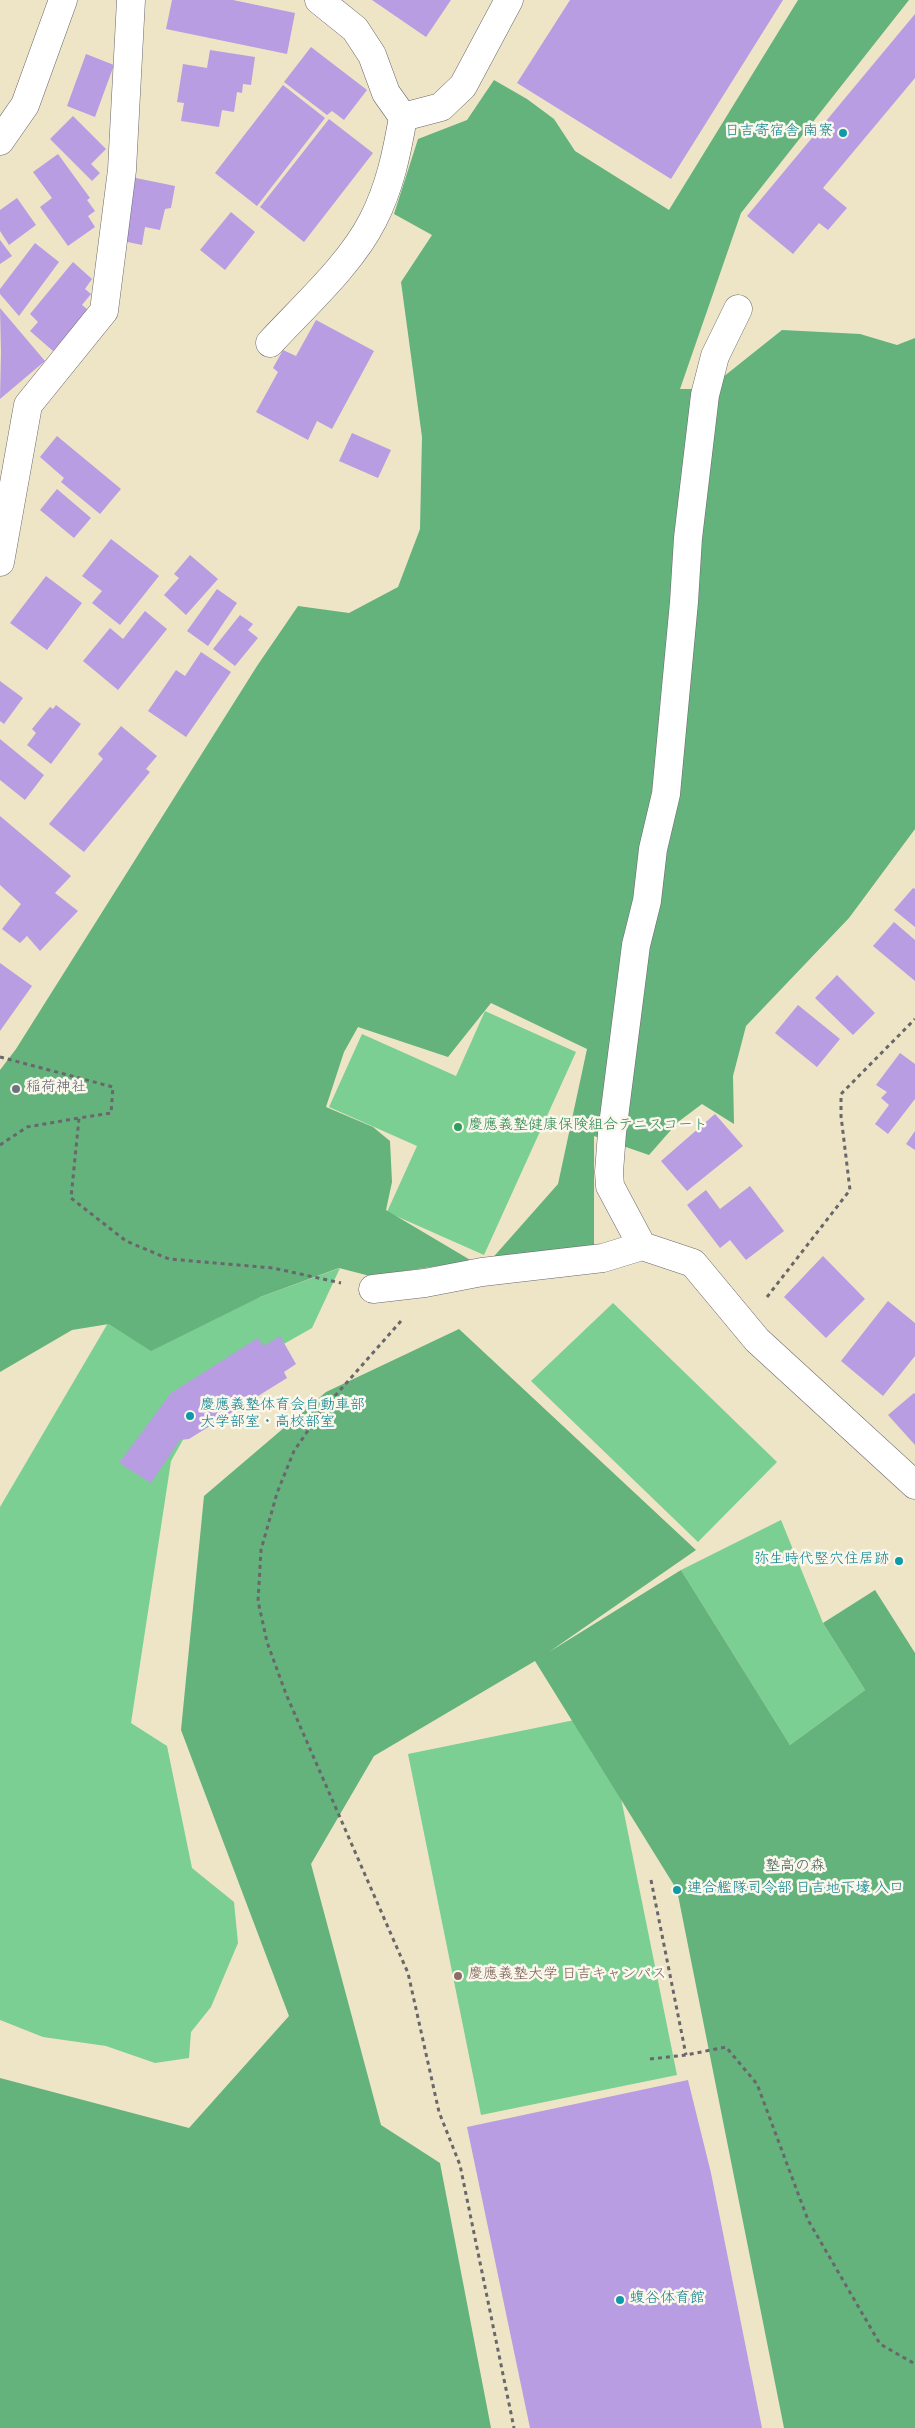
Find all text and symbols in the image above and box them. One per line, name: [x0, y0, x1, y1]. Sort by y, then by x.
place label: 日吉寄宿舎 南寮: [724, 124, 833, 142]
marker: 日吉寄宿舎 南寮: [837, 127, 849, 139]
place label: 稲荷神社: [26, 1080, 86, 1098]
marker: 稲荷神社: [10, 1083, 22, 1095]
place label: 慶應義塾健康保険組合テニスコート: [468, 1118, 708, 1136]
marker: 慶應義塾健康保険組合テニスコート: [452, 1121, 464, 1133]
place label: 慶應義塾体育会自動車部 大学部室・高校部室: [200, 1398, 365, 1433]
marker: 慶應義塾体育会自動車部 大学部室・高校部室: [184, 1410, 196, 1422]
place label: 弥生時代竪穴住居跡: [754, 1552, 889, 1570]
marker: 弥生時代竪穴住居跡: [893, 1555, 905, 1567]
park label: 塾高の森: [765, 1859, 825, 1877]
place label: 連合艦隊司令部 日吉地下壕 入口: [687, 1881, 904, 1899]
marker: 連合艦隊司令部 日吉地下壕 入口: [671, 1884, 683, 1896]
place label: 慶應義塾大学 日吉キャンパス: [468, 1967, 667, 1985]
marker: 慶應義塾大学 日吉キャンパス: [452, 1970, 464, 1982]
place label: 蝮谷体育館: [630, 2291, 705, 2309]
marker: 蝮谷体育館: [614, 2294, 626, 2306]

